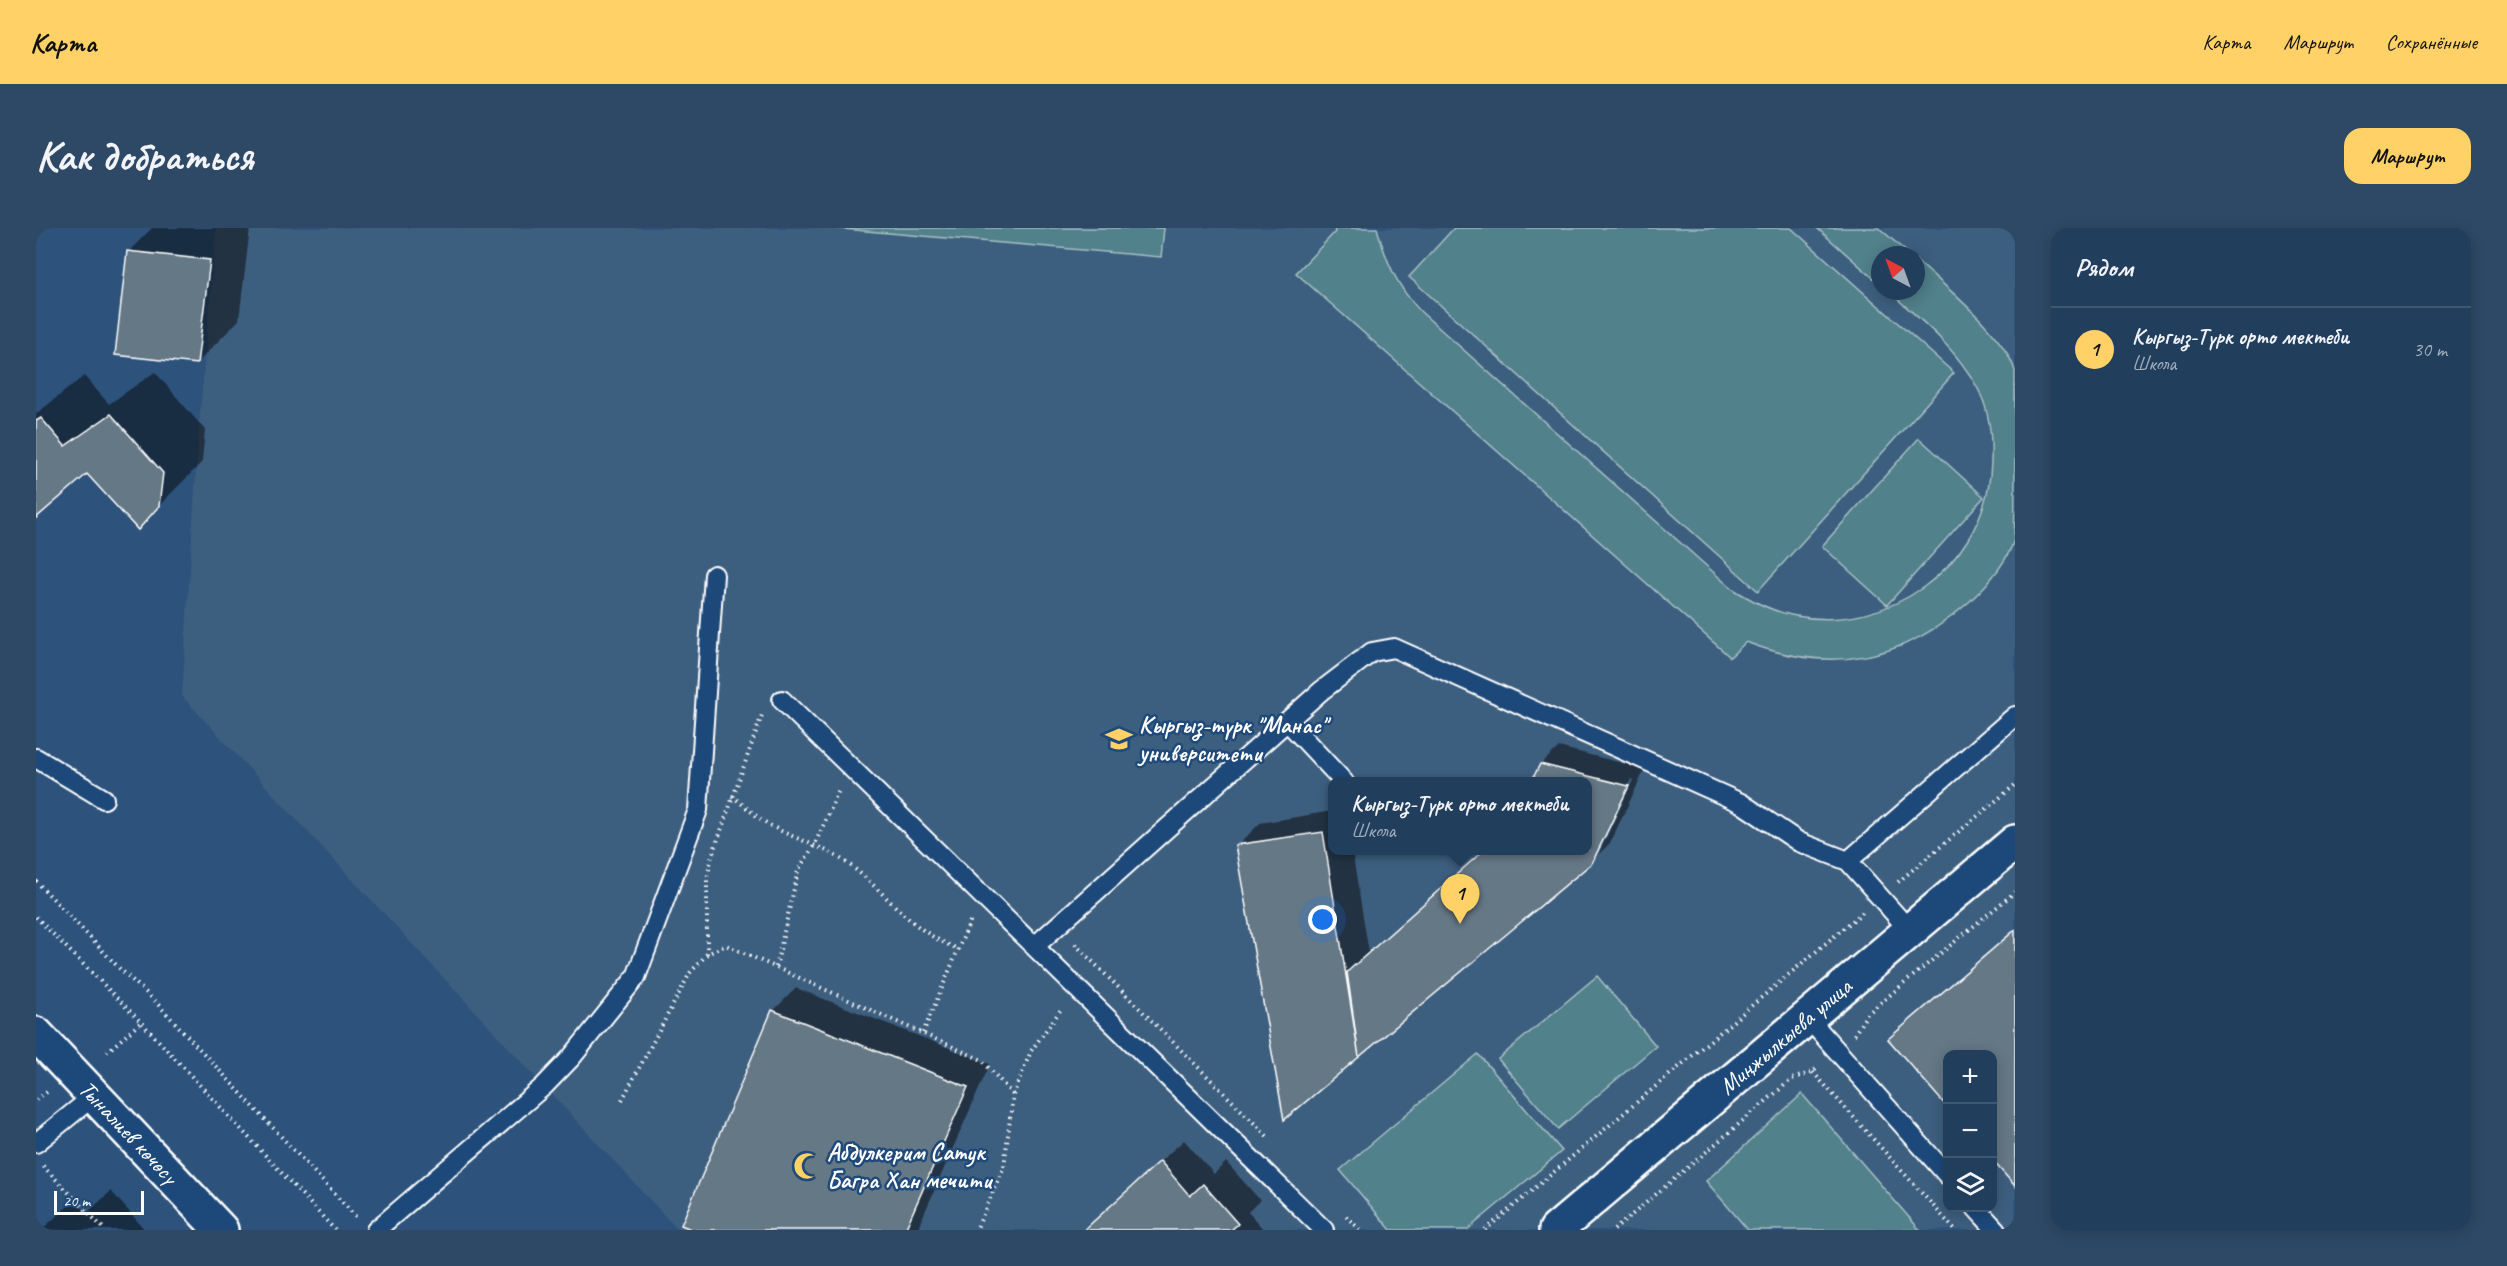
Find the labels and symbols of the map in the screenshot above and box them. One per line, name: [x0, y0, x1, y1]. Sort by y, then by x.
north arrow: [1871, 246, 1925, 300]
place label: Кыргыз-түрк "Манас" университети: [1137, 710, 1332, 768]
school or university icon: Кыргыз-түрк "Манас" университети: [1104, 724, 1134, 754]
pin: 1: [1440, 874, 1480, 924]
your location: [1308, 905, 1337, 934]
street label: Миңжылкыева улица: [1712, 971, 1859, 1101]
street label: Тыналиев көчөсү: [73, 1074, 186, 1192]
place label: Абдулкерим Сатук Багра Хан мечити: [827, 1137, 994, 1195]
mosque icon: Абдулкерим Сатук Багра Хан мечити: [792, 1151, 822, 1181]
scale bar: [54, 1188, 144, 1216]

